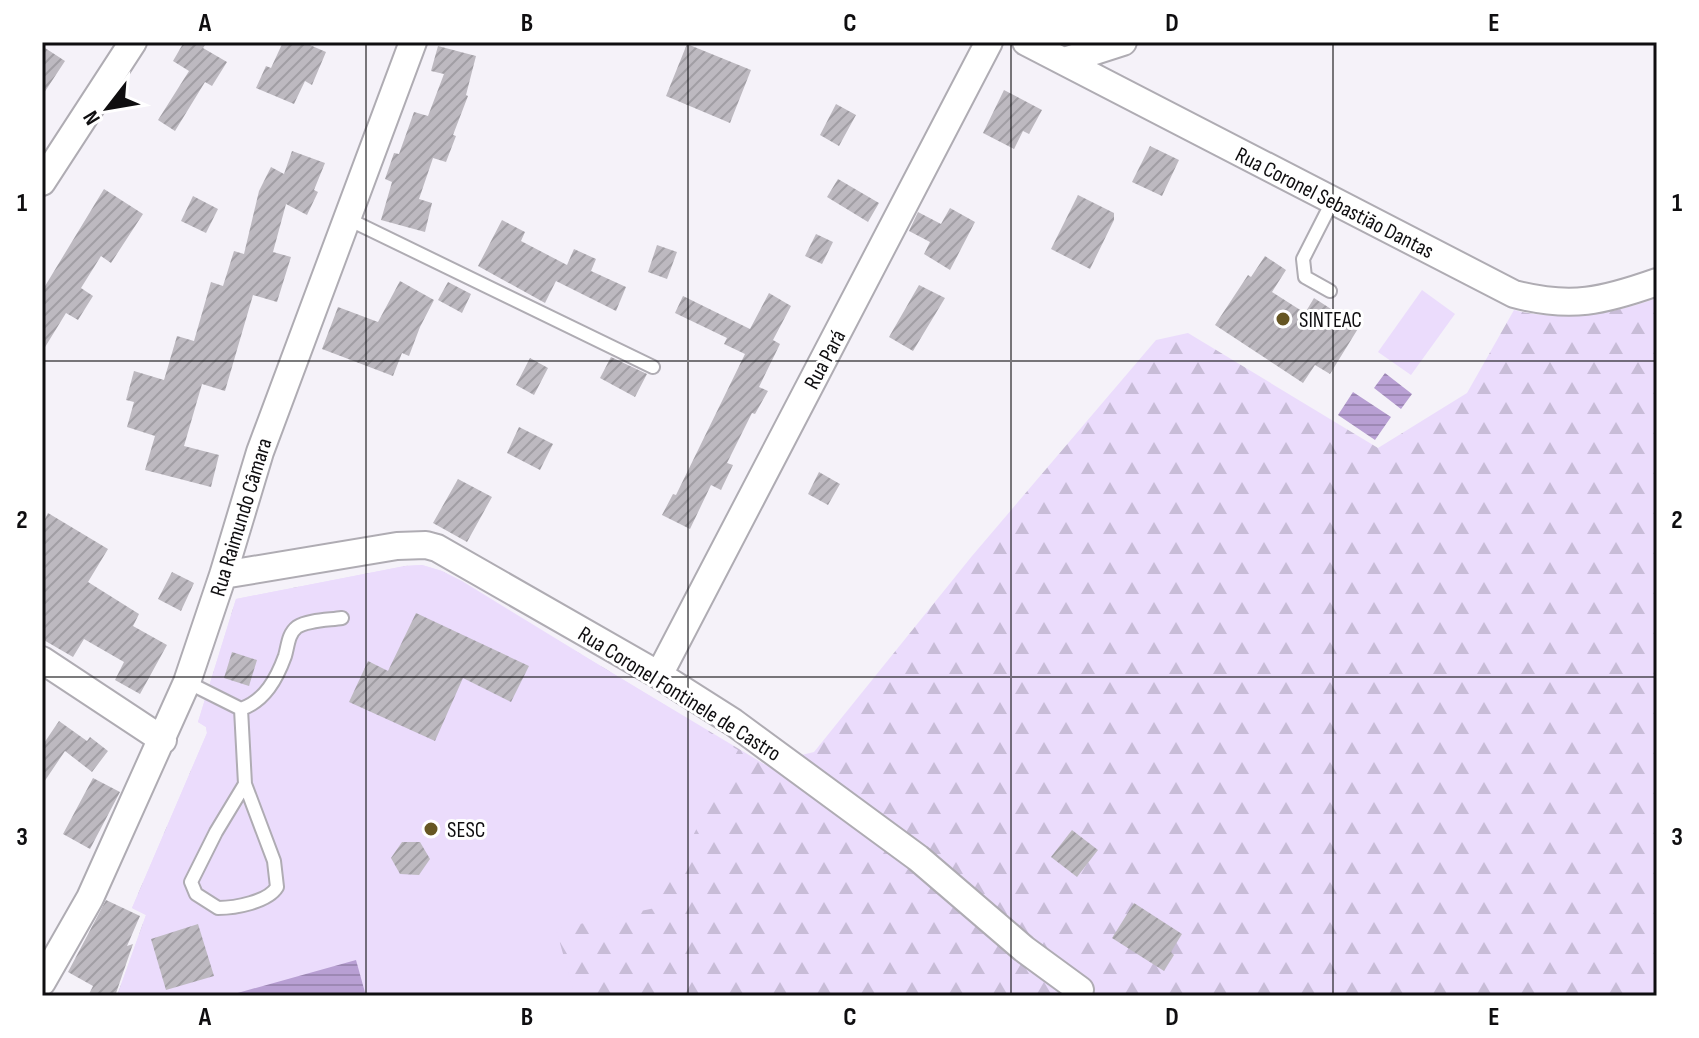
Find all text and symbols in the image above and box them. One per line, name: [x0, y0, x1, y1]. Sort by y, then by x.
text: A: [198, 8, 212, 39]
text: B: [521, 8, 533, 39]
text: C: [843, 8, 857, 39]
text: D: [1165, 8, 1179, 39]
text: E: [1488, 8, 1500, 39]
north arrow: [68, 68, 148, 148]
text: N: [78, 106, 107, 130]
street label: Rua Coronel Sebastião Dantas: [1231, 142, 1438, 265]
text: 1: [17, 188, 27, 219]
text: 1: [1672, 188, 1682, 219]
place label: SINTEAC: [1299, 307, 1362, 334]
marker: SINTEAC: [1274, 310, 1292, 328]
street label: Rua Pará: [799, 325, 852, 394]
street label: Rua Raimundo Câmara: [205, 435, 278, 600]
text: 2: [16, 505, 28, 536]
text: 2: [1671, 505, 1683, 536]
street label: Rua Coronel Fontinele de Castro: [573, 621, 786, 768]
place label: SESC: [447, 817, 486, 844]
marker: SESC: [422, 820, 440, 838]
text: 3: [16, 822, 28, 853]
text: 3: [1671, 822, 1683, 853]
text: A: [198, 1002, 212, 1033]
text: B: [521, 1002, 533, 1033]
text: C: [843, 1002, 857, 1033]
text: D: [1165, 1002, 1179, 1033]
text: E: [1488, 1002, 1500, 1033]

